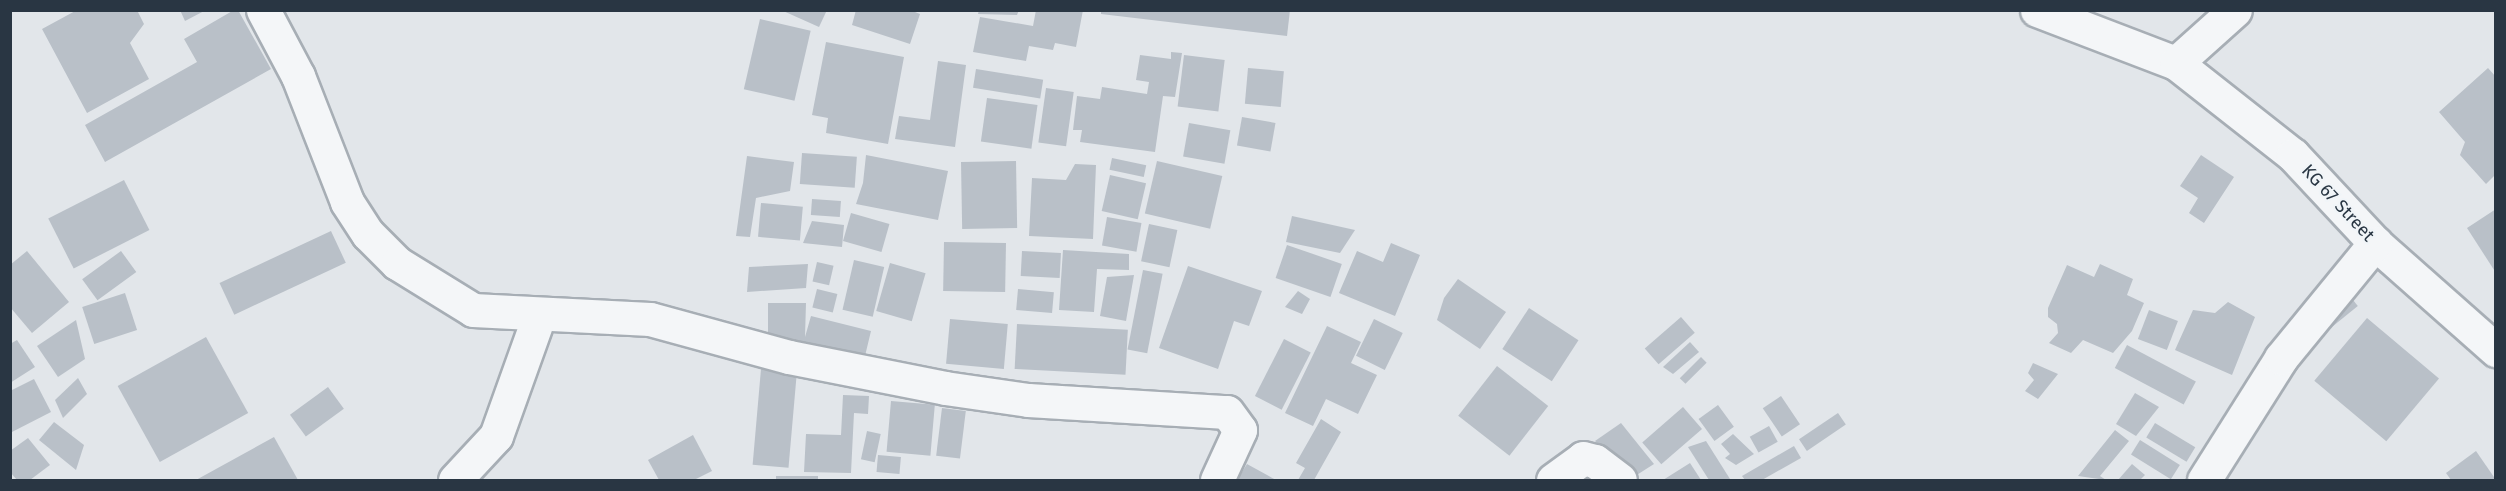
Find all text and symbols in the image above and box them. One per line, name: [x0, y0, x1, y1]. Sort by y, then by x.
street label: KG 67 Street: [2297, 160, 2379, 246]

